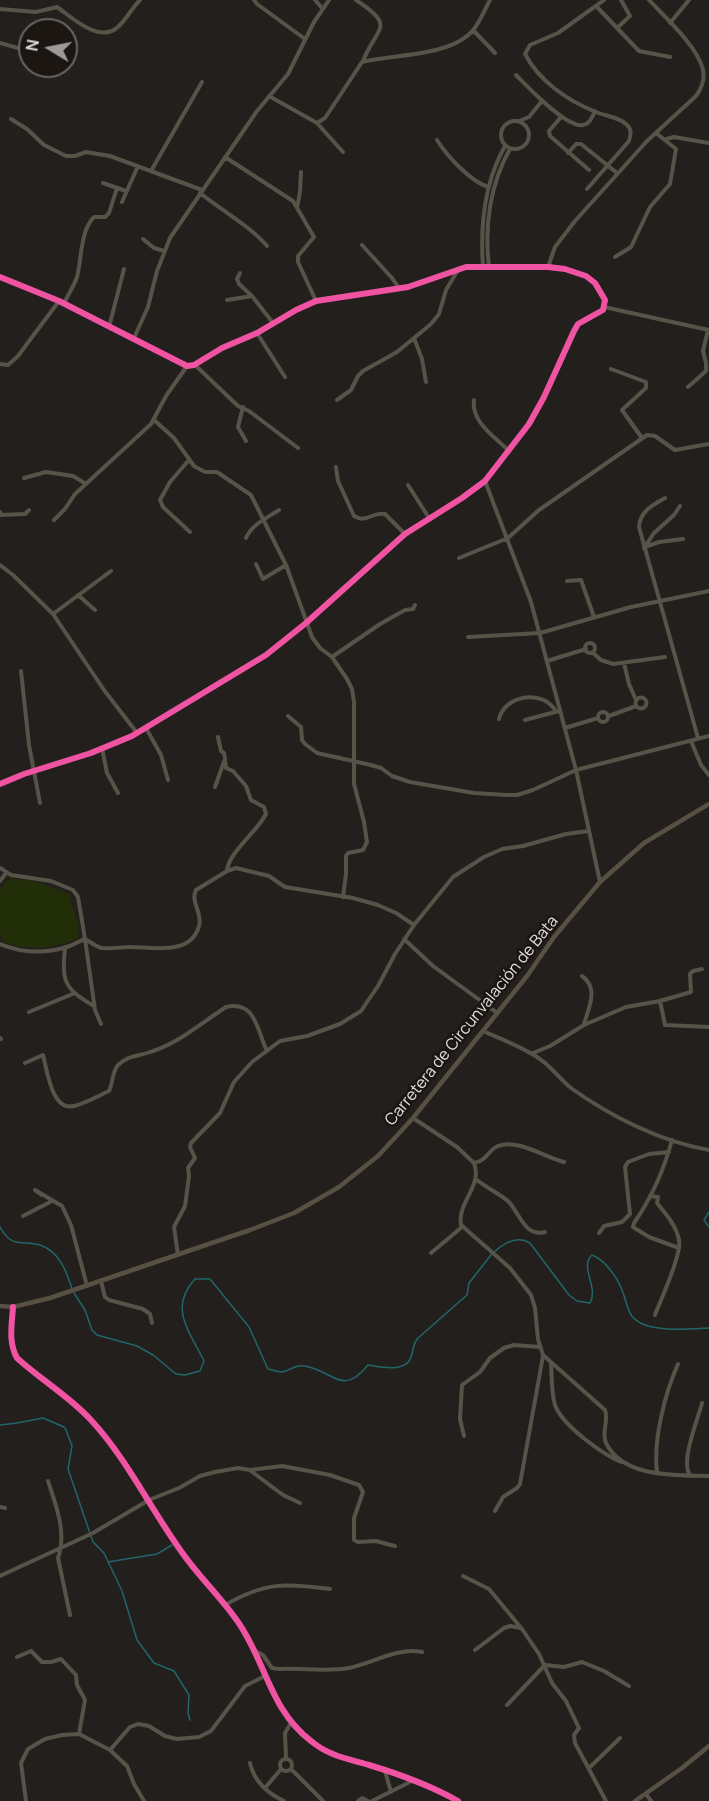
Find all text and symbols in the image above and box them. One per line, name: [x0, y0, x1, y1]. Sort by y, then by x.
north arrow: [18, 18, 78, 78]
text: N: [20, 38, 44, 53]
street label: Carretera de Circunvalación de Bata: [381, 912, 563, 1130]

